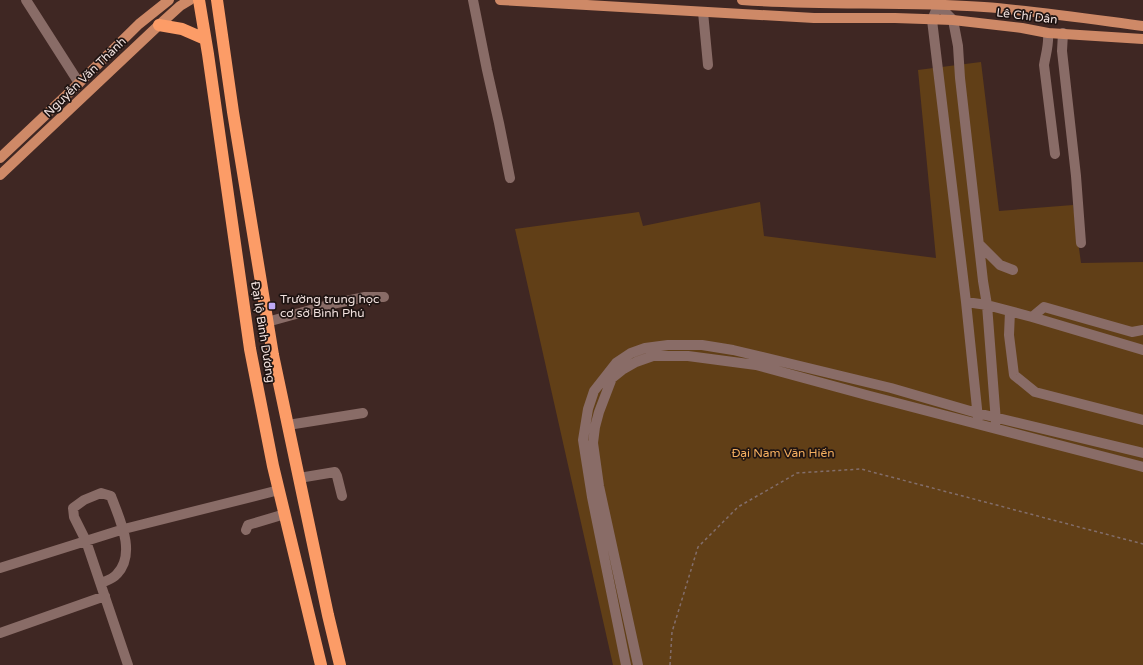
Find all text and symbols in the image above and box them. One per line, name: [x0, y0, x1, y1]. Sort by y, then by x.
street label: Lê Chí Dân: [996, 5, 1058, 27]
street label: Nguyễn Văn Thành: [41, 34, 129, 120]
street label: Đại lộ Bình Dương: [248, 280, 278, 384]
place label: Trường trung học cơ sở Bình Phú: [280, 292, 379, 320]
marker: Trường trung học cơ sở Bình Phú: [267, 301, 277, 311]
park label: Đại Nam Văn Hiến: [731, 446, 835, 460]

